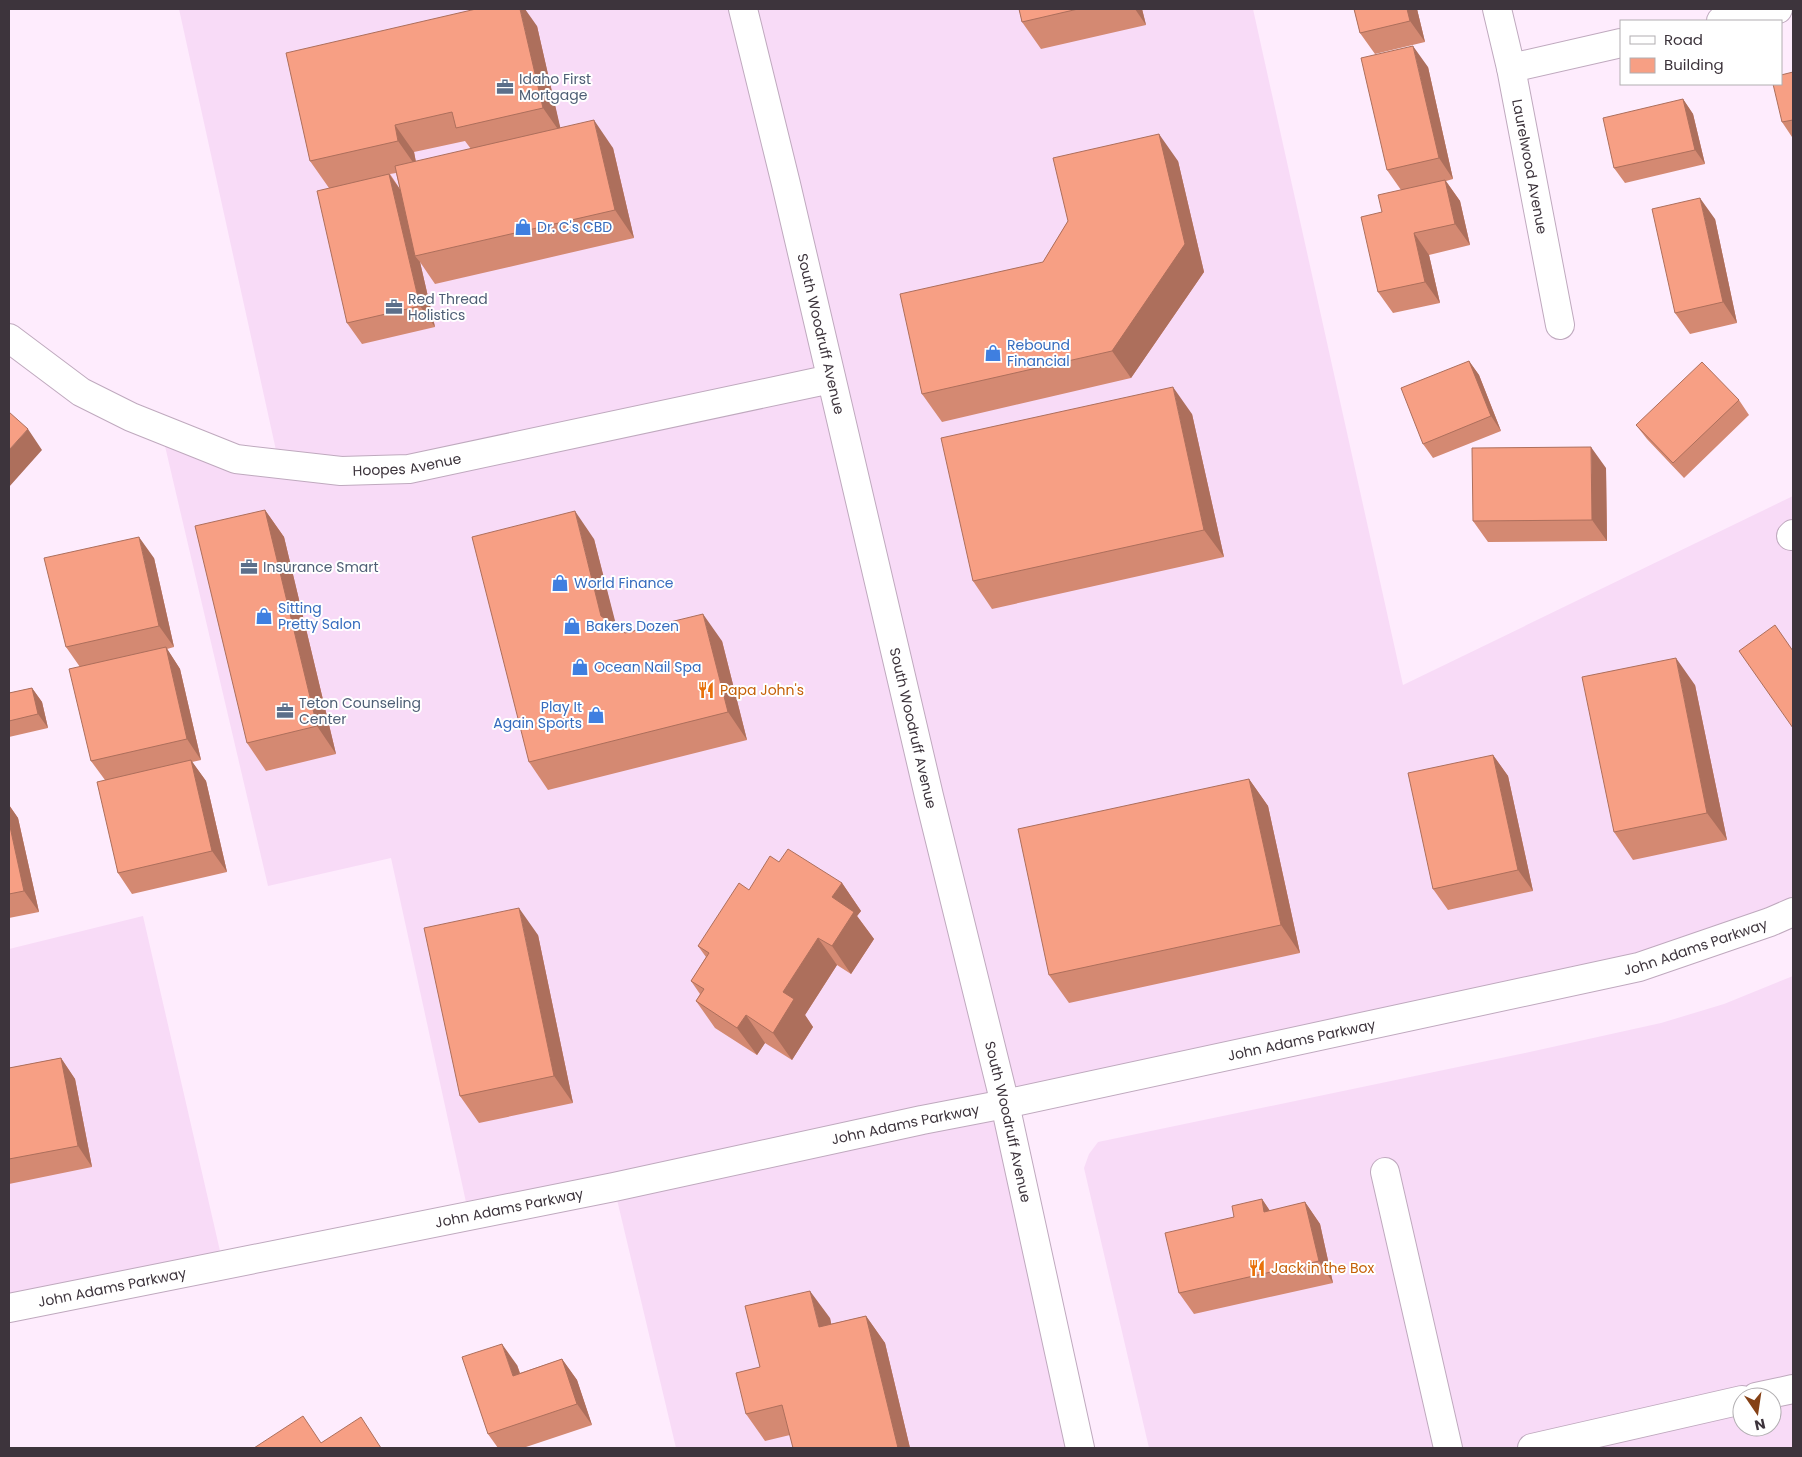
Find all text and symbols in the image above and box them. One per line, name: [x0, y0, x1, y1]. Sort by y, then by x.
legend: [1620, 20, 1782, 85]
text: Road: [1664, 29, 1703, 50]
text: Building: [1664, 54, 1724, 75]
place label: Idaho First Mortgage: [519, 69, 591, 105]
office icon: Idaho First Mortgage: [495, 77, 515, 97]
street label: Laurelwood Avenue: [1507, 97, 1553, 236]
shop icon: Dr. C's CBD: [513, 217, 533, 237]
place label: Dr. C's CBD: [537, 217, 612, 237]
street label: South Woodruff Avenue: [793, 251, 850, 417]
place label: Red Thread Holistics: [408, 289, 488, 325]
office icon: Red Thread Holistics: [384, 297, 404, 317]
place label: Rebound Financial: [1007, 335, 1070, 371]
shop icon: Rebound Financial: [983, 343, 1003, 363]
street label: Hoopes Avenue: [352, 448, 463, 481]
office icon: Insurance Smart: [239, 557, 259, 577]
place label: Insurance Smart: [263, 557, 379, 577]
shop icon: World Finance: [550, 573, 570, 593]
place label: World Finance: [574, 573, 674, 593]
place label: Sitting Pretty Salon: [278, 598, 361, 634]
shop icon: Sitting Pretty Salon: [254, 606, 274, 626]
shop icon: Bakers Dozen: [562, 616, 582, 636]
place label: Bakers Dozen: [586, 616, 679, 636]
street label: South Woodruff Avenue: [885, 646, 942, 811]
shop icon: Ocean Nail Spa: [570, 657, 590, 677]
place label: Ocean Nail Spa: [594, 657, 701, 677]
restaurant icon: Papa John's: [696, 680, 716, 700]
place label: Papa John's: [720, 680, 804, 700]
place label: Teton Counseling Center: [299, 693, 421, 729]
place label: Play It Again Sports: [493, 697, 582, 733]
office icon: Teton Counseling Center: [275, 701, 295, 721]
shop icon: Play It Again Sports: [586, 705, 606, 725]
street label: John Adams Parkway: [1621, 914, 1770, 980]
street label: John Adams Parkway: [1226, 1014, 1377, 1066]
street label: South Woodruff Avenue: [980, 1039, 1036, 1205]
street label: John Adams Parkway: [829, 1099, 981, 1149]
street label: John Adams Parkway: [433, 1183, 585, 1233]
restaurant icon: Jack in the Box: [1247, 1258, 1267, 1278]
place label: Jack in the Box: [1271, 1258, 1374, 1278]
street label: John Adams Parkway: [36, 1263, 188, 1312]
north arrow: [1732, 1387, 1782, 1437]
text: N: [1753, 1414, 1767, 1436]

